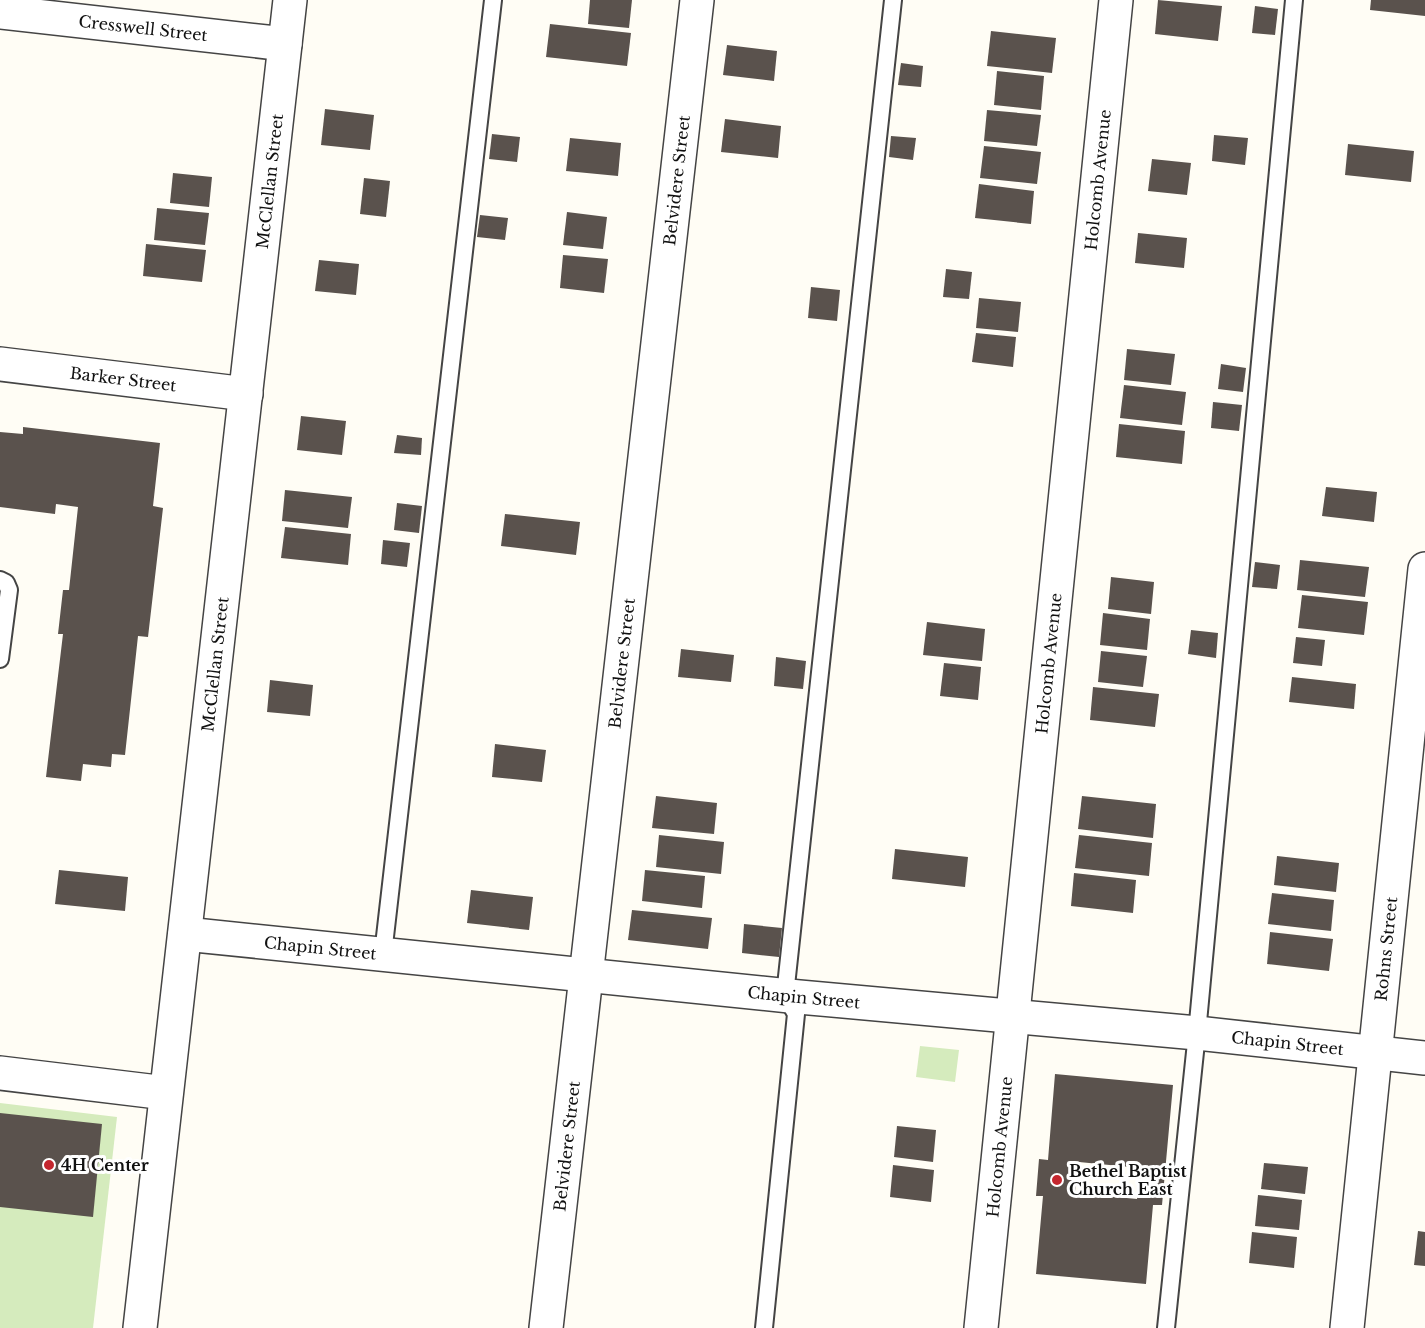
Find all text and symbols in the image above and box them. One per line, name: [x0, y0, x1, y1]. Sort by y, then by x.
street label: Cresswell Street: [78, 11, 209, 45]
street label: Holcomb Avenue: [1081, 108, 1115, 251]
street label: McClellan Street: [252, 113, 287, 250]
street label: Belvidere Street: [659, 114, 694, 247]
street label: Barker Street: [69, 363, 178, 395]
street label: Holcomb Avenue: [1031, 592, 1066, 735]
street label: McClellan Street: [197, 596, 233, 733]
street label: Belvidere Street: [604, 597, 639, 730]
street label: Rohns Street: [1371, 896, 1401, 1002]
street label: Chapin Street: [263, 932, 377, 964]
street label: Chapin Street: [747, 982, 861, 1012]
street label: Chapin Street: [1230, 1027, 1345, 1059]
street label: Holcomb Avenue: [982, 1075, 1017, 1218]
street label: Belvidere Street: [549, 1080, 584, 1212]
place label: 4H Center: [61, 1155, 149, 1175]
marker: 4H Center: [42, 1158, 56, 1172]
place label: Bethel Baptist Church East: [1069, 1161, 1187, 1199]
marker: Bethel Baptist Church East: [1050, 1173, 1064, 1187]

